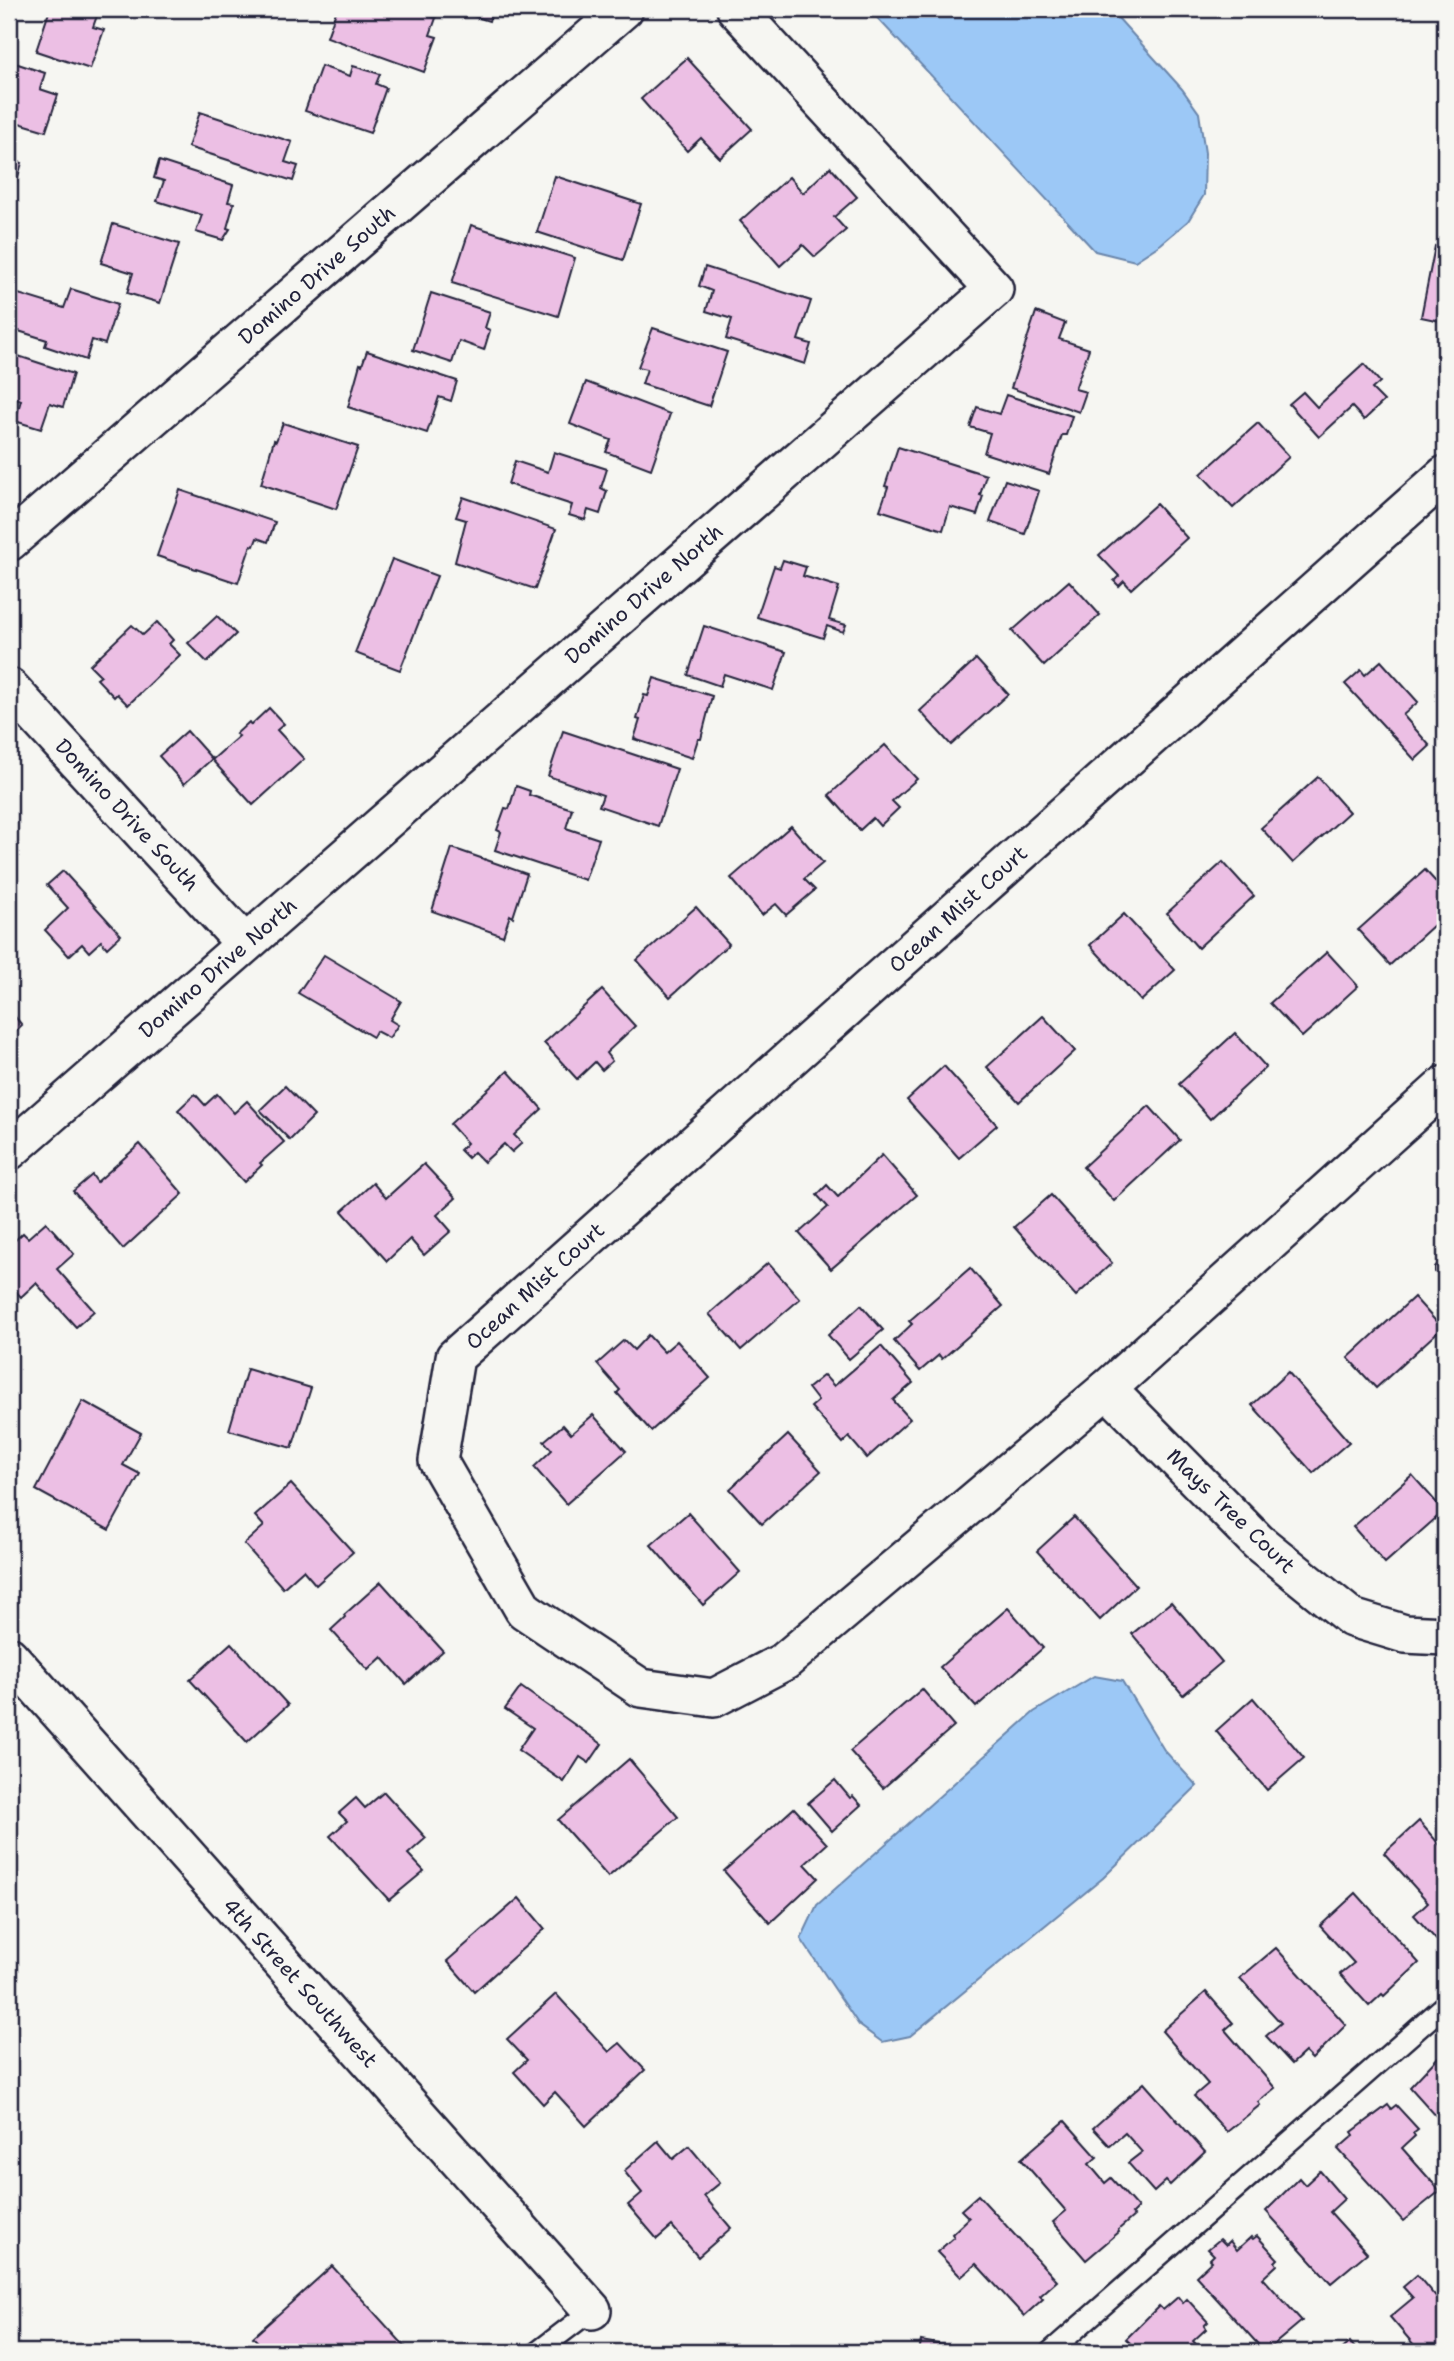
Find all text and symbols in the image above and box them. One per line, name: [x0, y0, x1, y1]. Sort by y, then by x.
street label: Domino Drive South: [233, 199, 401, 351]
street label: Domino Drive North: [559, 518, 729, 670]
street label: Domino Drive South: [49, 733, 205, 897]
street label: Ocean Mist Court: [883, 839, 1033, 979]
street label: Domino Drive North: [133, 892, 303, 1044]
street label: Ocean Mist Court: [460, 1216, 610, 1356]
street label: Mays Tree Court: [1161, 1442, 1301, 1580]
street label: 4th Street Southwest: [216, 1892, 384, 2074]

